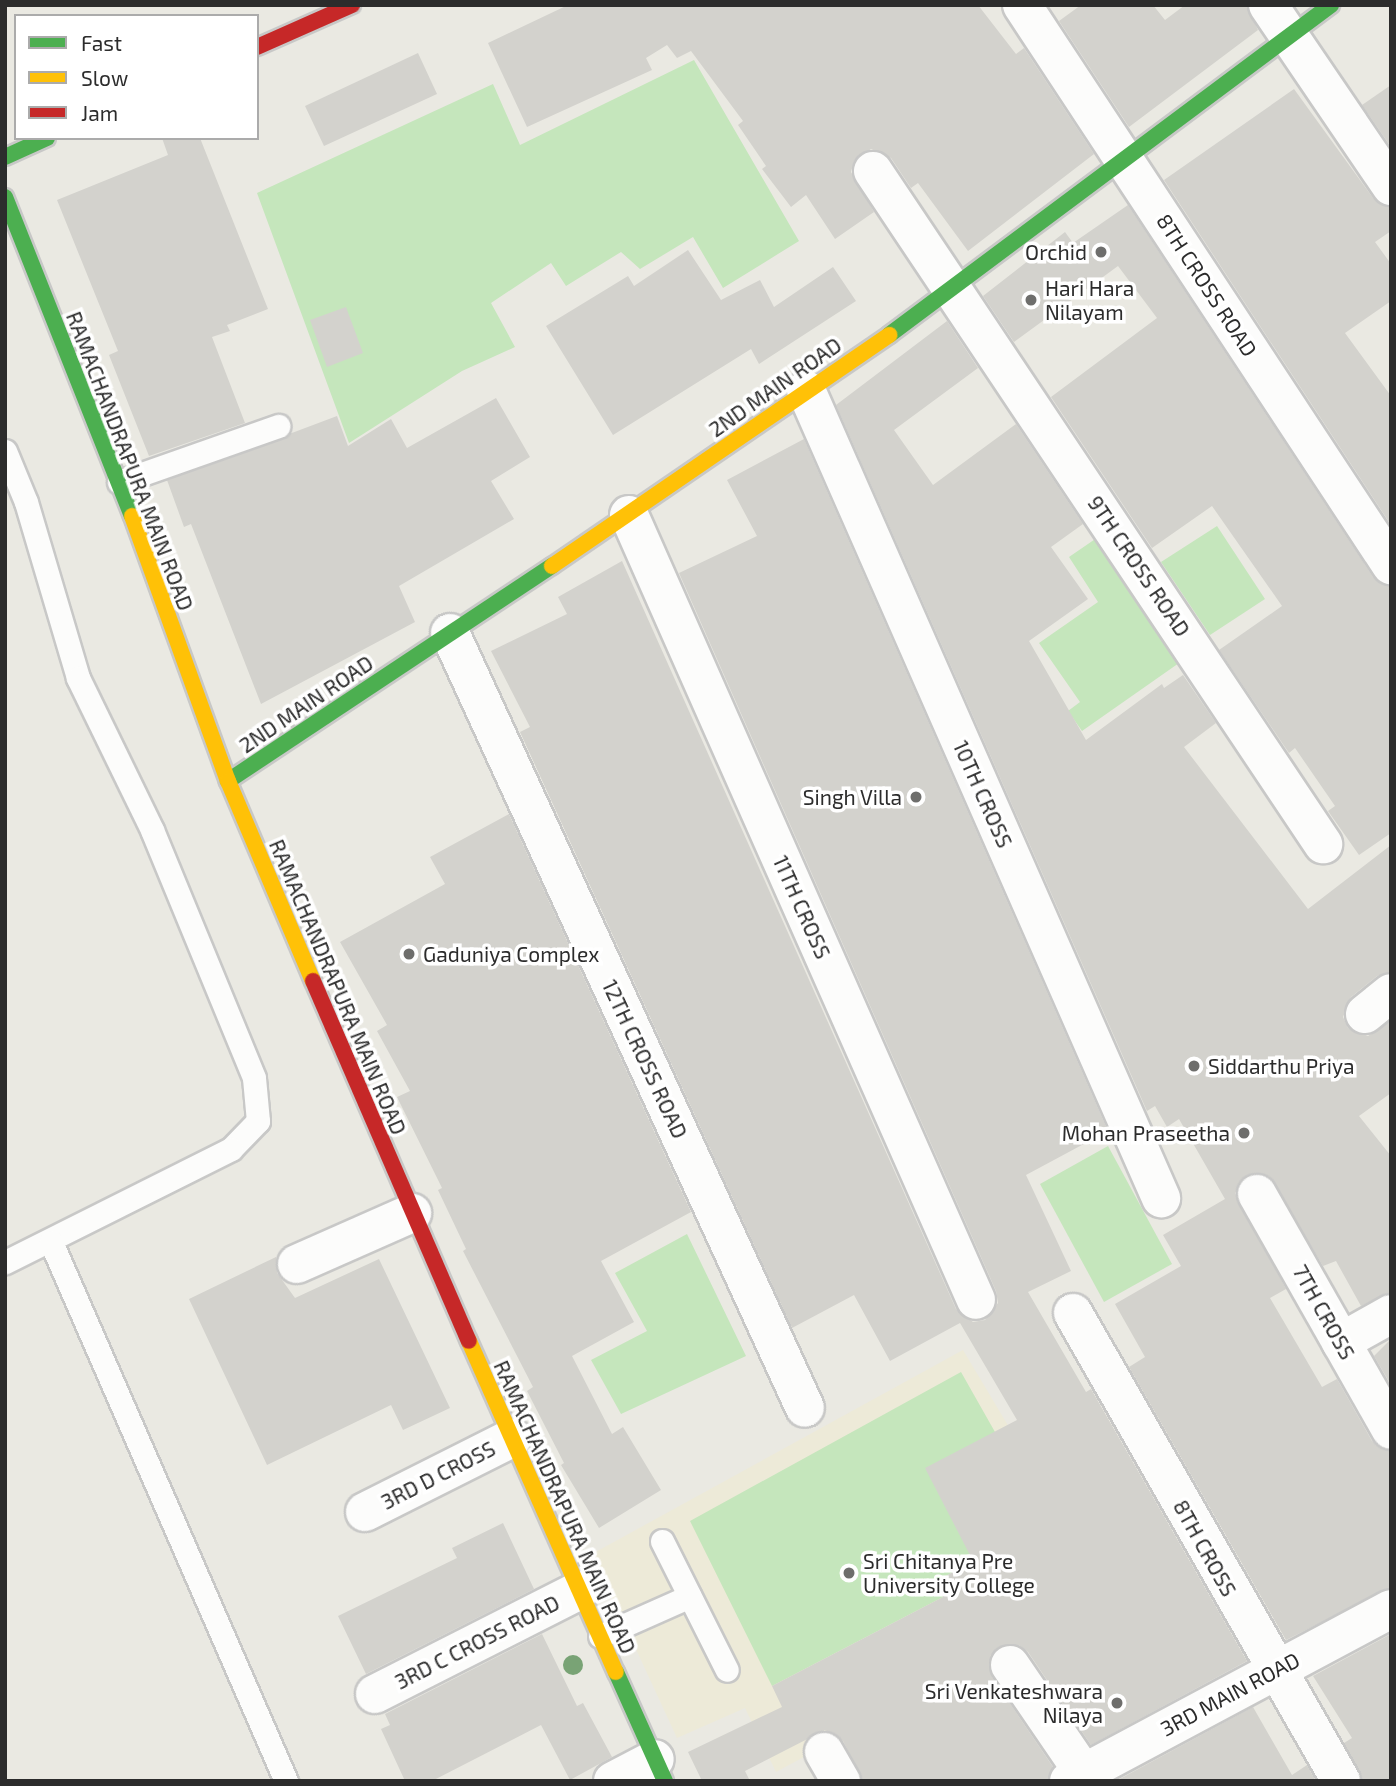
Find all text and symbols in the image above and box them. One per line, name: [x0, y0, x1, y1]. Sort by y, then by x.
legend: [14, 14, 259, 140]
text: Fast: [81, 30, 122, 55]
text: Slow: [81, 65, 128, 90]
text: Jam: [81, 100, 118, 125]
street label: 8TH CROSS ROAD: [1152, 209, 1262, 361]
place label: Orchid: [1025, 239, 1087, 265]
marker: Orchid: [1093, 244, 1109, 260]
place label: Hari Hara Nilayam: [1045, 275, 1134, 325]
marker: Hari Hara Nilayam: [1023, 292, 1039, 308]
street label: RAMACHANDRAPURA MAIN ROAD: [61, 308, 199, 614]
street label: 2ND MAIN ROAD: [704, 332, 846, 442]
street label: 9TH CROSS ROAD: [1083, 491, 1195, 641]
street label: 2ND MAIN ROAD: [234, 650, 378, 758]
street label: 10TH CROSS: [948, 737, 1018, 851]
place label: Singh Villa: [802, 784, 902, 810]
marker: Singh Villa: [908, 789, 924, 805]
street label: RAMACHANDRAPURA MAIN ROAD: [264, 835, 412, 1139]
street label: 11TH CROSS: [768, 852, 836, 962]
place label: Gaduniya Complex: [423, 941, 599, 967]
marker: Gaduniya Complex: [401, 946, 417, 962]
street label: 12TH CROSS ROAD: [597, 976, 693, 1142]
place label: Siddarthu Priya: [1208, 1053, 1354, 1079]
marker: Siddarthu Priya: [1186, 1058, 1202, 1074]
place label: Mohan Praseetha: [1062, 1120, 1230, 1146]
marker: Mohan Praseetha: [1236, 1125, 1252, 1141]
street label: 7TH CROSS: [1288, 1260, 1360, 1364]
street label: RAMACHANDRAPURA MAIN ROAD: [489, 1356, 641, 1658]
street label: 3RD D CROSS: [377, 1436, 499, 1514]
street label: 8TH CROSS: [1168, 1495, 1242, 1601]
place label: Sri Chitanya Pre University College: [863, 1548, 1035, 1598]
marker: Sri Chitanya Pre University College: [841, 1565, 857, 1581]
street label: 3RD C CROSS ROAD: [391, 1590, 563, 1694]
street label: 3RD MAIN ROAD: [1156, 1647, 1304, 1741]
place label: Sri Venkateshwara Nilaya: [924, 1678, 1103, 1728]
marker: Sri Venkateshwara Nilaya: [1109, 1695, 1125, 1711]

